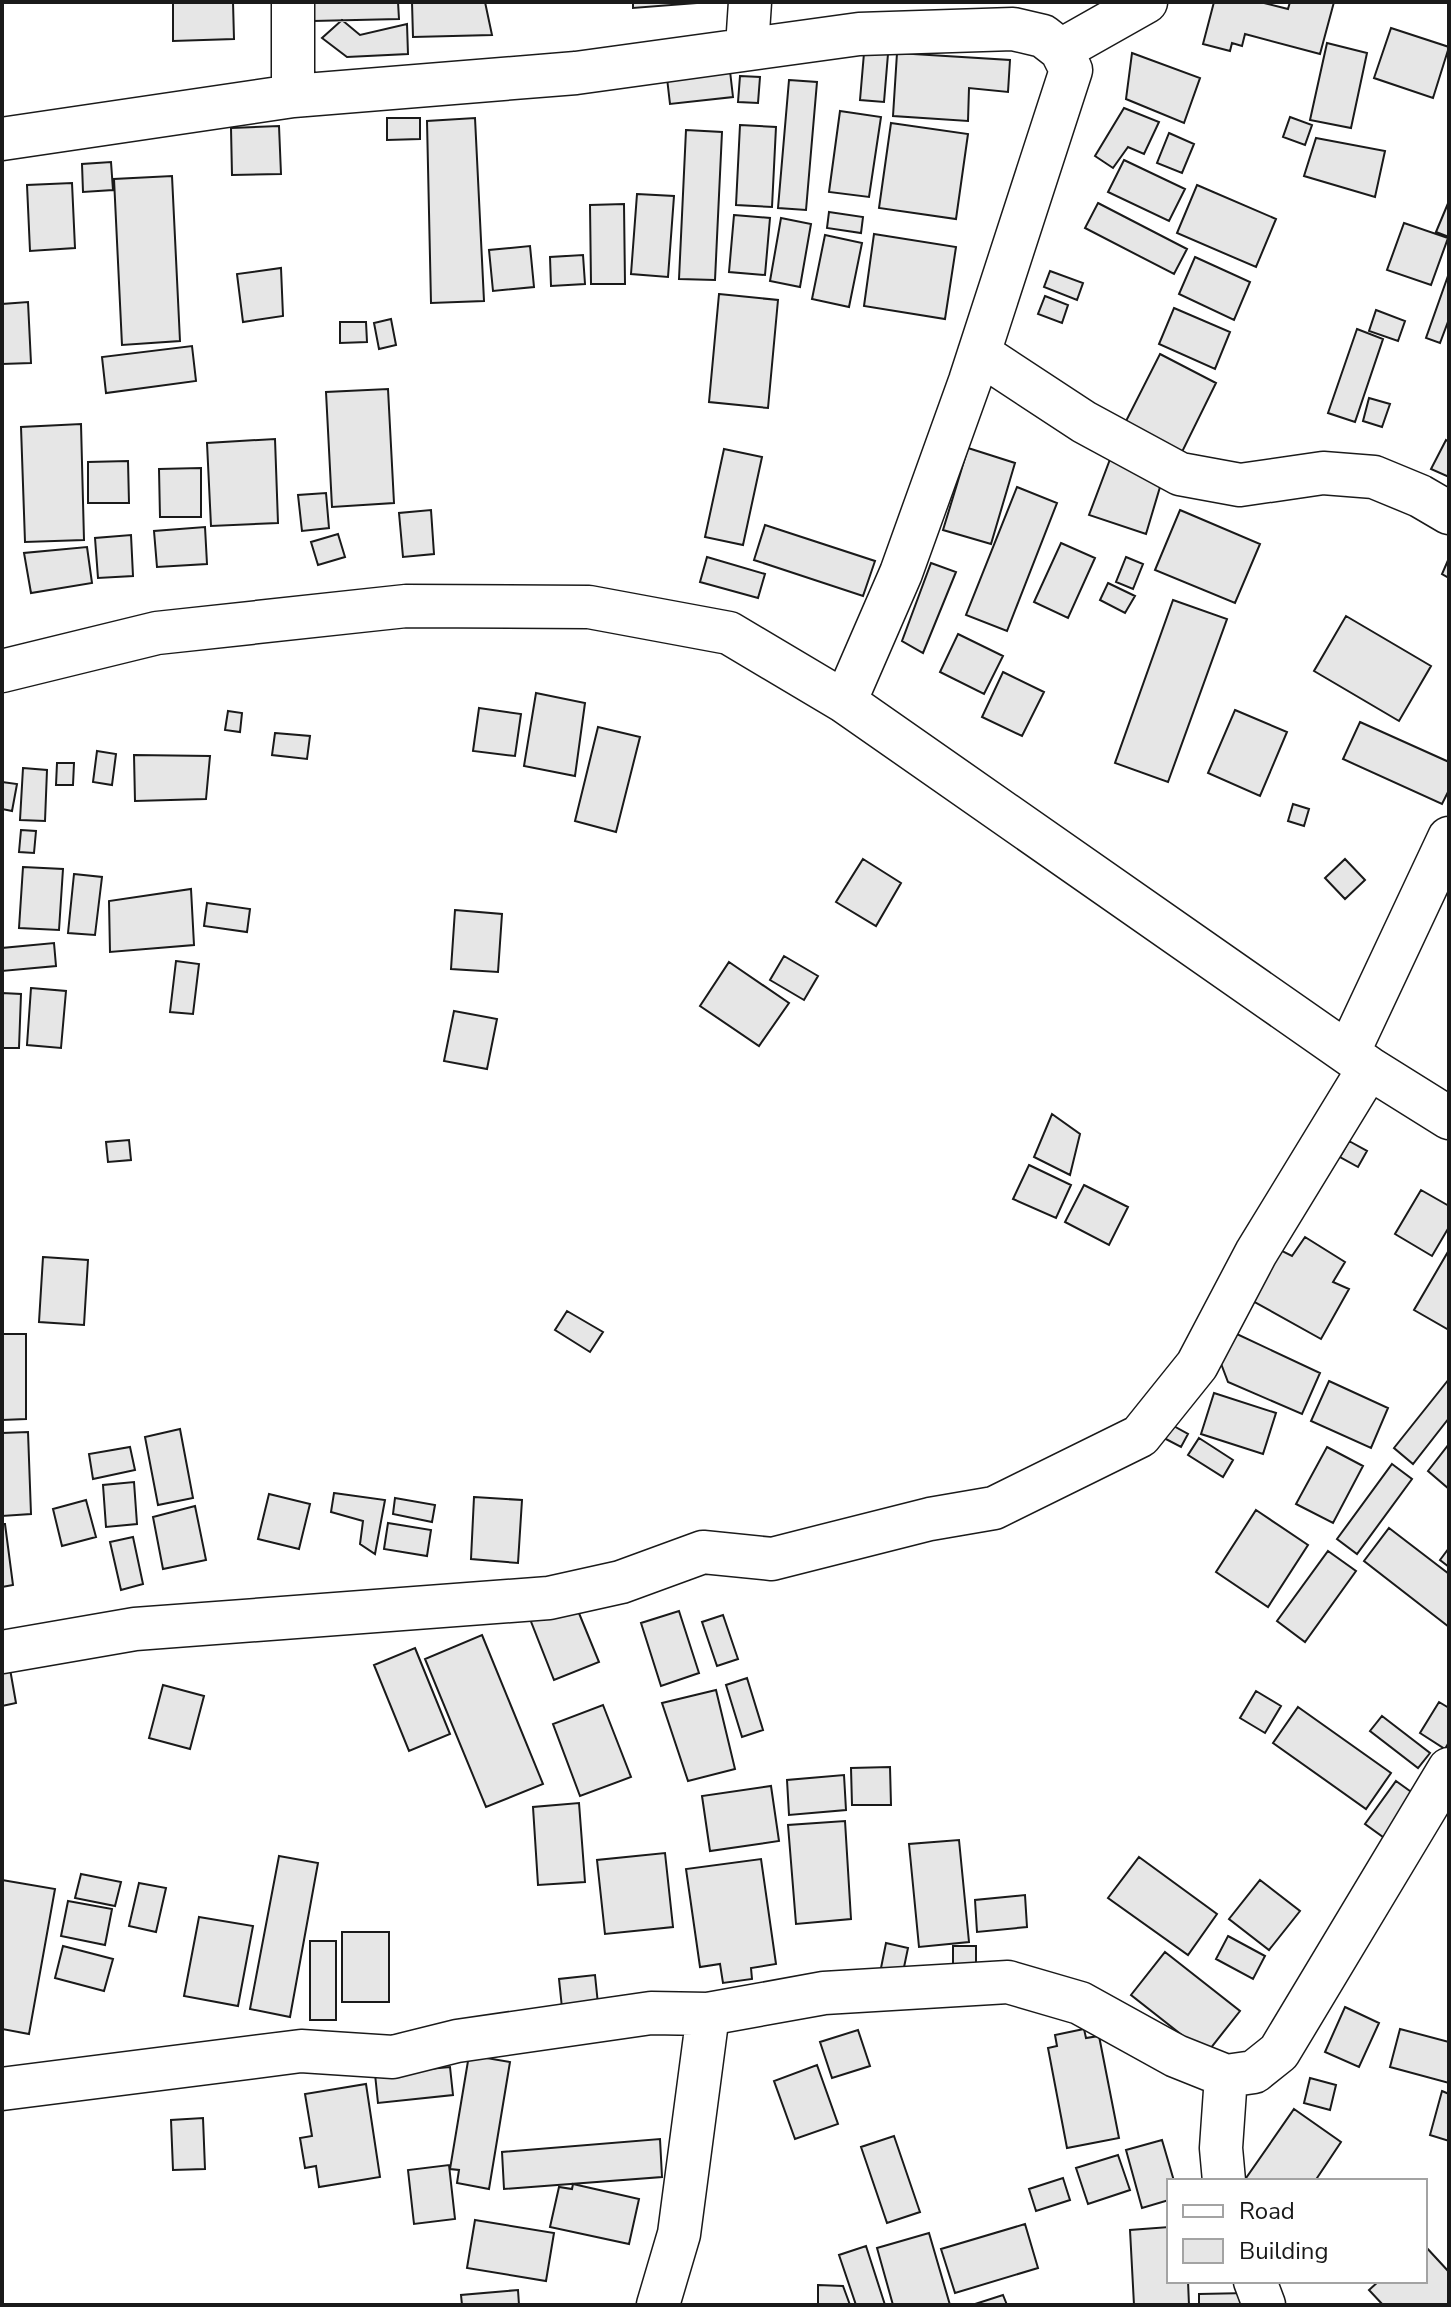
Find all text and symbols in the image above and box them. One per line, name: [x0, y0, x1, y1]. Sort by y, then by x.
legend: [1167, 2179, 1427, 2283]
text: Road: [1239, 2195, 1295, 2227]
text: Building: [1239, 2235, 1329, 2267]

